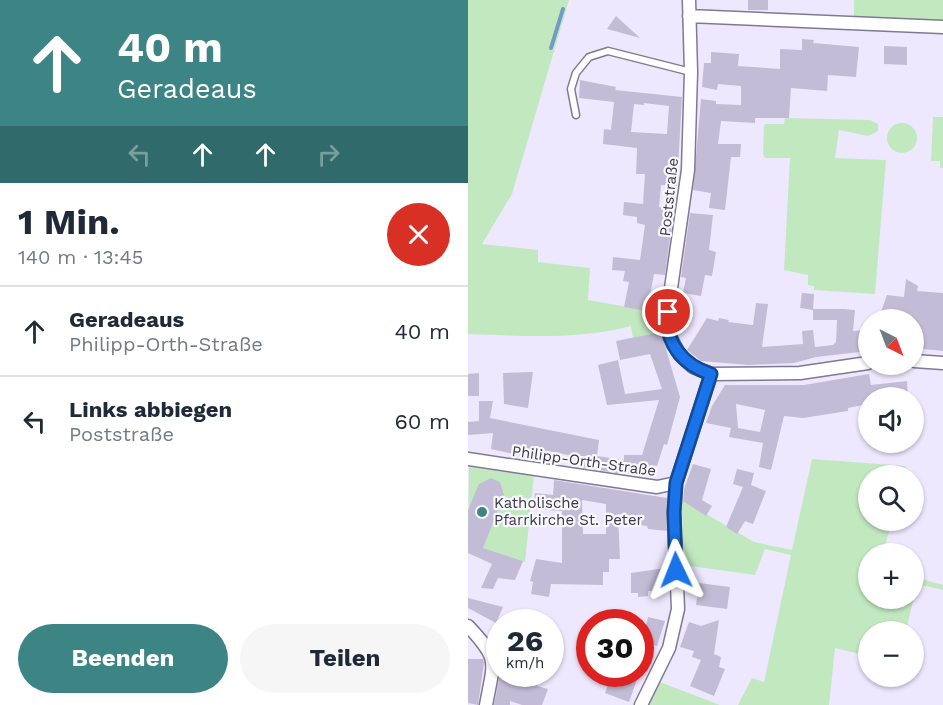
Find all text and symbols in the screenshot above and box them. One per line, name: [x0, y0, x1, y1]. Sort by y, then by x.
text: 40 m: [117, 23, 223, 72]
icon: ahead: [18, 24, 96, 102]
text: Geradeaus: [117, 73, 257, 105]
icon: left: [123, 138, 156, 171]
icon: ahead: [186, 138, 219, 171]
icon: ahead: [249, 138, 282, 171]
icon: right: [312, 138, 345, 171]
street label: Poststraße: [656, 157, 682, 237]
text: 1 Min.: [18, 201, 120, 243]
button: close: [387, 203, 450, 266]
text: 140 m · 13:45: [18, 245, 143, 269]
pin: [642, 286, 693, 337]
icon: arrive: [651, 295, 684, 328]
text: Geradeaus: [69, 307, 184, 332]
north arrow: [858, 309, 924, 375]
map controls: [858, 309, 924, 687]
icon: ahead: [18, 315, 51, 348]
text: 40 m: [394, 319, 450, 344]
text: Philipp-Orth-Straße: [69, 332, 263, 356]
button: sound: [858, 387, 924, 453]
text: Links abbiegen: [69, 397, 232, 422]
icon: left: [18, 405, 51, 438]
text: 60 m: [394, 409, 450, 434]
text: Poststraße: [69, 422, 174, 446]
street label: Philipp-Orth-Straße: [511, 442, 657, 480]
button: search: [858, 465, 924, 531]
place label: Katholische Pfarrkirche St. Peter: [494, 494, 643, 529]
marker: Katholische Pfarrkirche St. Peter: [475, 505, 489, 519]
position arrow: [644, 538, 708, 602]
button: +: [858, 543, 924, 609]
speed limit sign: 30: [576, 609, 654, 687]
button: −: [858, 621, 924, 687]
text: 26: [507, 623, 543, 658]
button: Beenden: [18, 624, 228, 693]
button: Teilen: [240, 624, 450, 693]
text: km/h: [506, 654, 544, 672]

